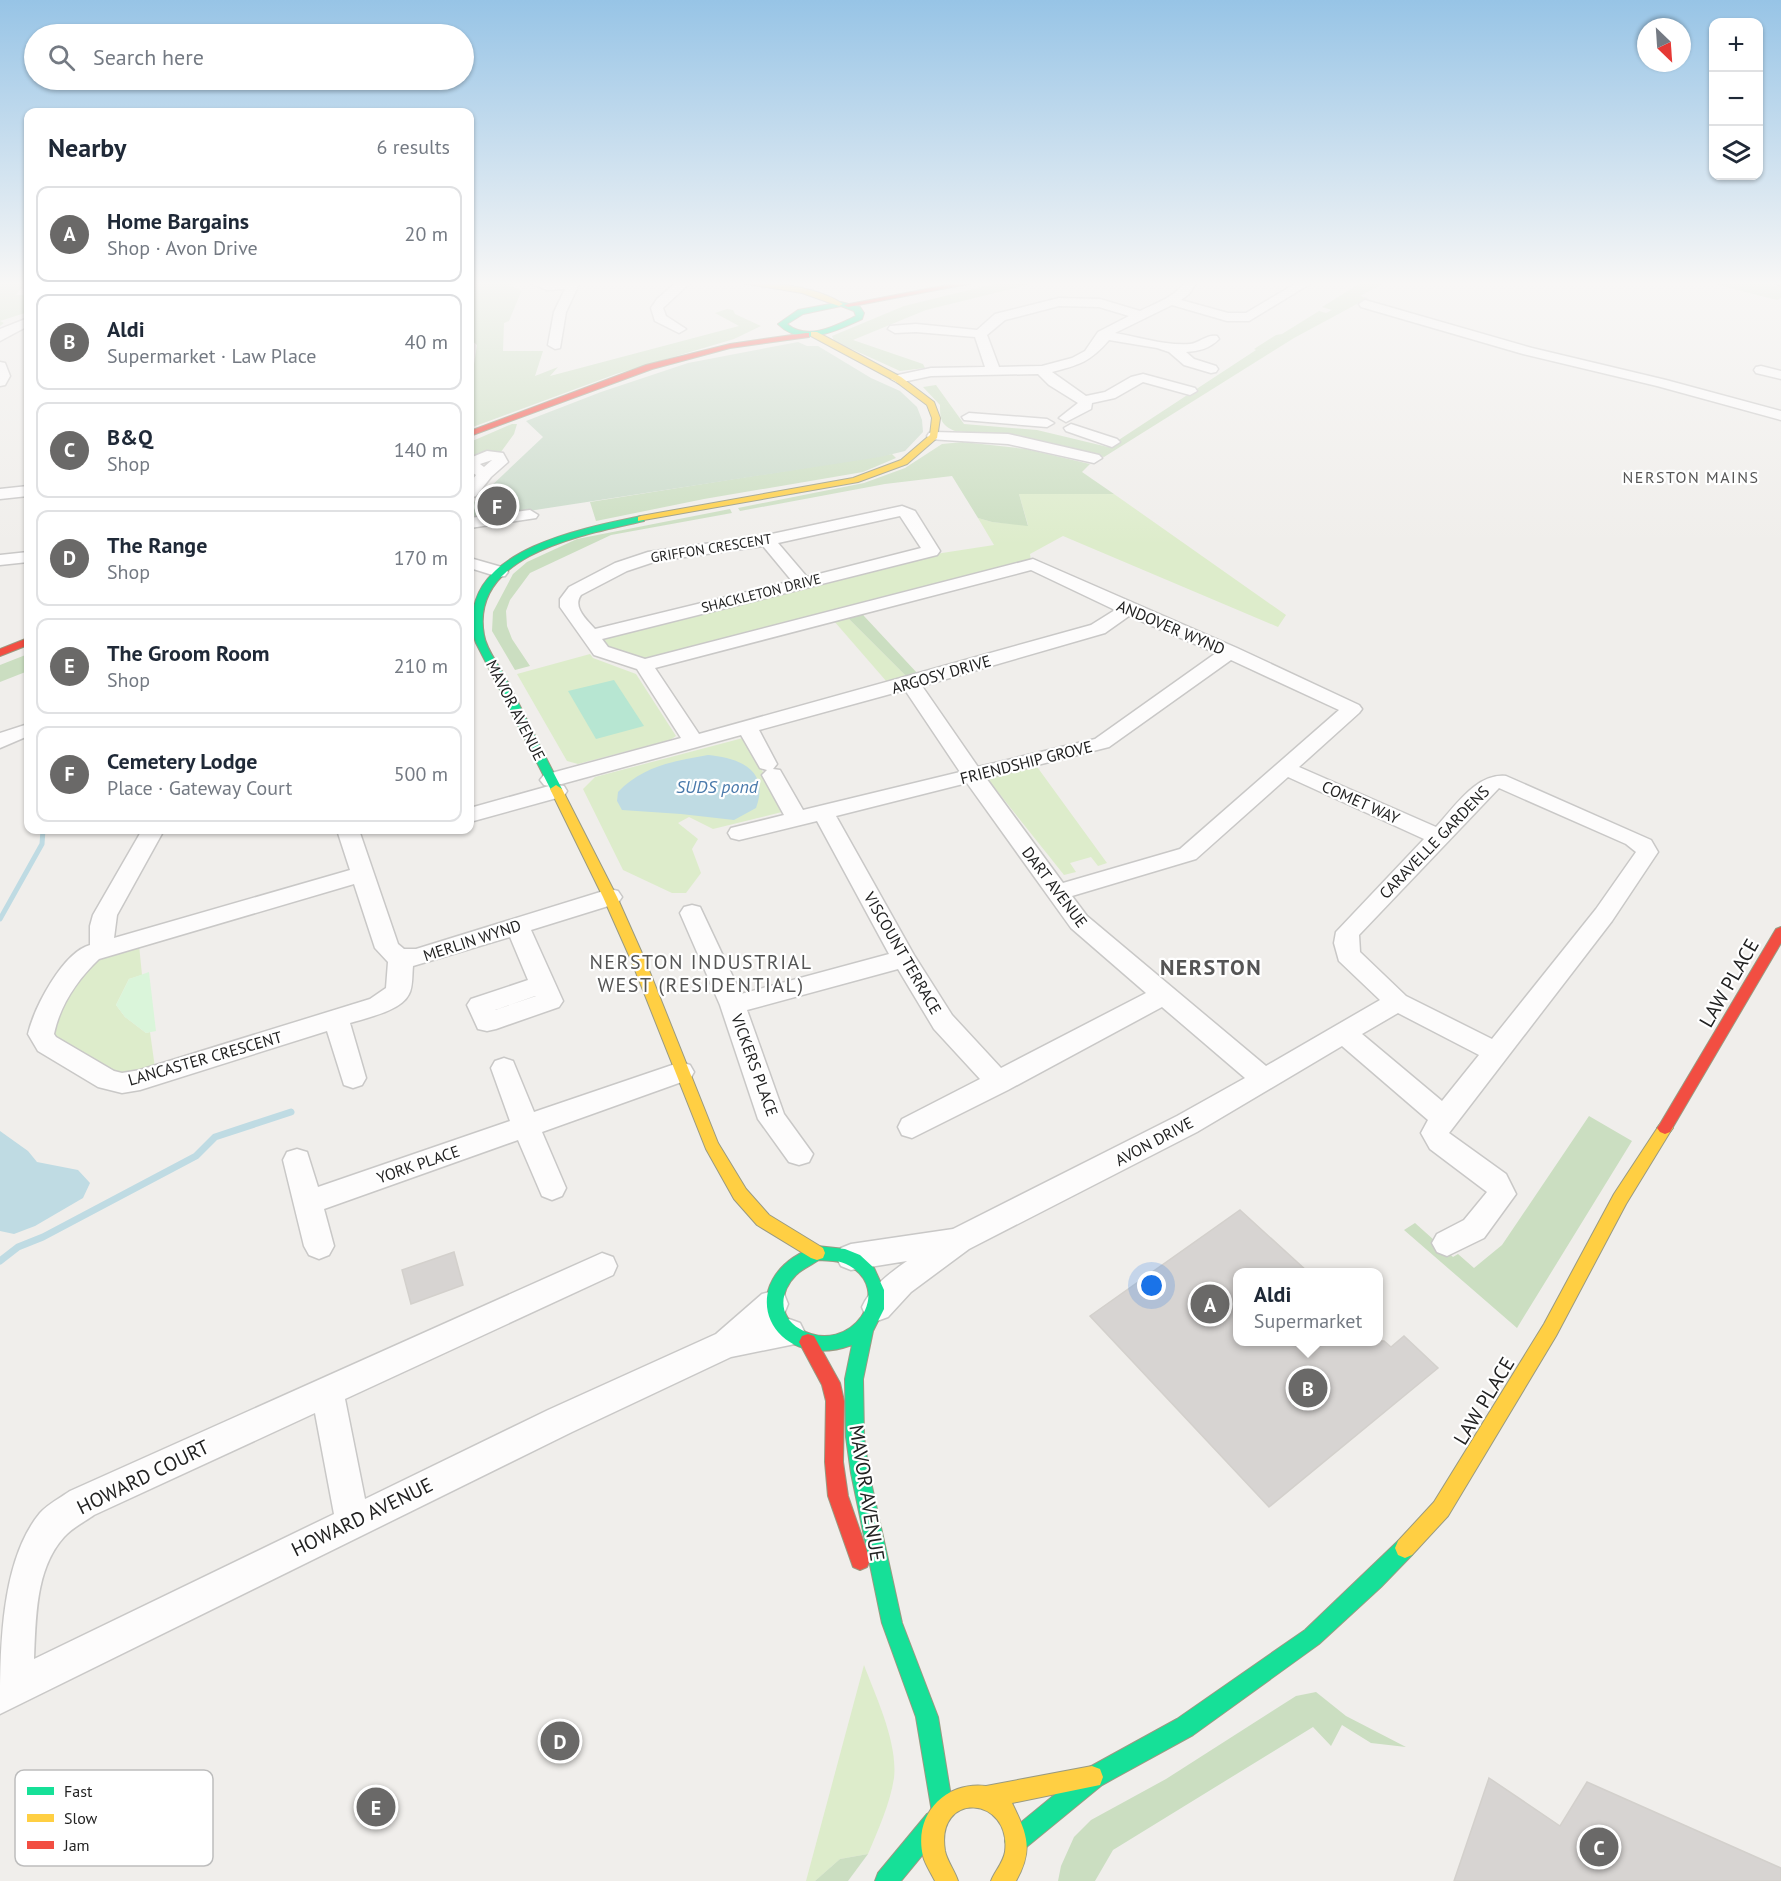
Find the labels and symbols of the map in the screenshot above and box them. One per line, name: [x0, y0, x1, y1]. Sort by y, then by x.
north arrow: [1637, 18, 1691, 72]
district label: NERSTON MAINS: [1623, 467, 1759, 487]
pin: F: [478, 484, 516, 528]
street label: GRIFFON CRESCENT: [649, 530, 773, 566]
street label: SHACKLETON DRIVE: [699, 569, 823, 617]
street label: ANDOVER WYND: [1114, 595, 1228, 659]
street label: ARGOSY DRIVE: [889, 650, 993, 698]
street label: MAVOR AVENUE: [482, 656, 550, 764]
street label: FRIENDSHIP GROVE: [958, 736, 1094, 788]
water label: SUDS pond: [676, 775, 759, 798]
street label: COMET WAY: [1319, 776, 1403, 828]
street label: CARAVELLE GARDENS: [1375, 781, 1493, 903]
street label: DART AVENUE: [1018, 843, 1092, 931]
street label: VISCOUNT TERRACE: [859, 887, 946, 1018]
street label: MERLIN WYND: [420, 915, 524, 965]
street label: LAW PLACE: [1693, 934, 1765, 1032]
district label: NERSTON INDUSTRIAL WEST (RESIDENTIAL): [589, 949, 813, 998]
district label: NERSTON: [1160, 953, 1262, 981]
street label: VICKERS PLACE: [727, 1010, 783, 1119]
street label: LANCASTER CRESCENT: [126, 1026, 284, 1090]
street label: AVON DRIVE: [1112, 1112, 1196, 1170]
street label: YORK PLACE: [374, 1140, 462, 1188]
your location: [1137, 1271, 1166, 1300]
pin: A: [1190, 1282, 1230, 1326]
street label: LAW PLACE: [1448, 1352, 1520, 1450]
pin: B: [1288, 1366, 1328, 1410]
street label: MAVOR AVENUE: [843, 1423, 891, 1563]
street label: HOWARD COURT: [73, 1434, 213, 1520]
street label: HOWARD AVENUE: [287, 1472, 437, 1562]
pin: D: [540, 1718, 580, 1764]
legend: [15, 1770, 213, 1866]
text: Fast: [64, 1781, 93, 1801]
pin: E: [356, 1784, 395, 1830]
text: Slow: [64, 1808, 98, 1828]
pin: C: [1580, 1824, 1618, 1870]
text: Jam: [63, 1835, 90, 1855]

